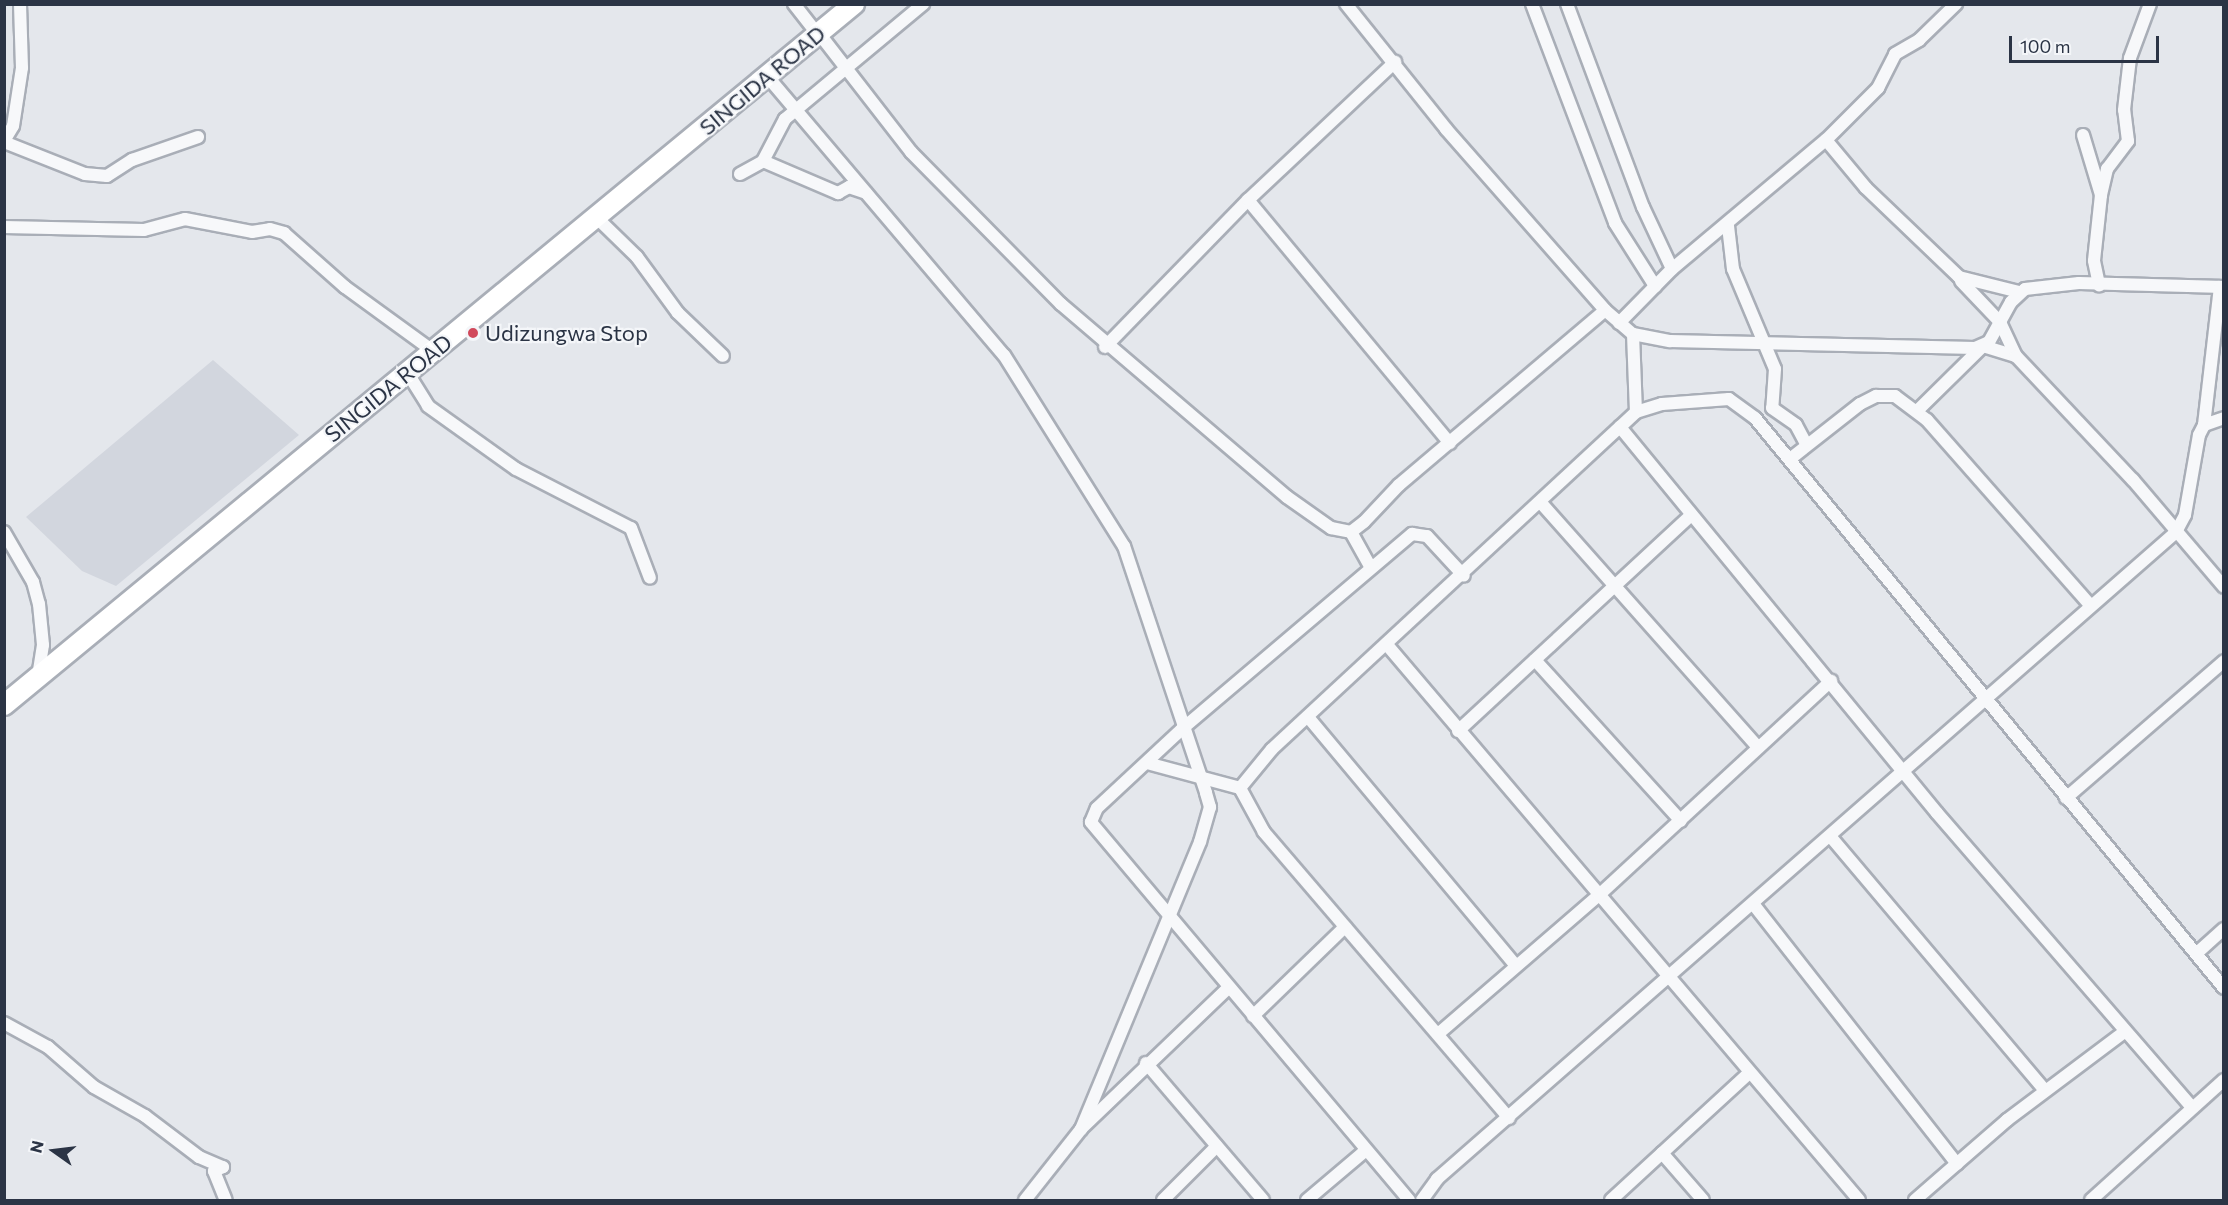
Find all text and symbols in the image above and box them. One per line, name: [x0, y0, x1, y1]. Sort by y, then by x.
street label: SINGIDA ROAD: [694, 20, 830, 140]
scale bar: [2012, 24, 2162, 62]
text: 100 m: [2020, 35, 2070, 57]
place label: Udizungwa Stop: [485, 320, 648, 346]
marker: Udizungwa Stop: [466, 326, 480, 340]
street label: SINGIDA ROAD: [319, 329, 457, 447]
north arrow: [24, 1121, 84, 1181]
text: N: [25, 1138, 47, 1155]

